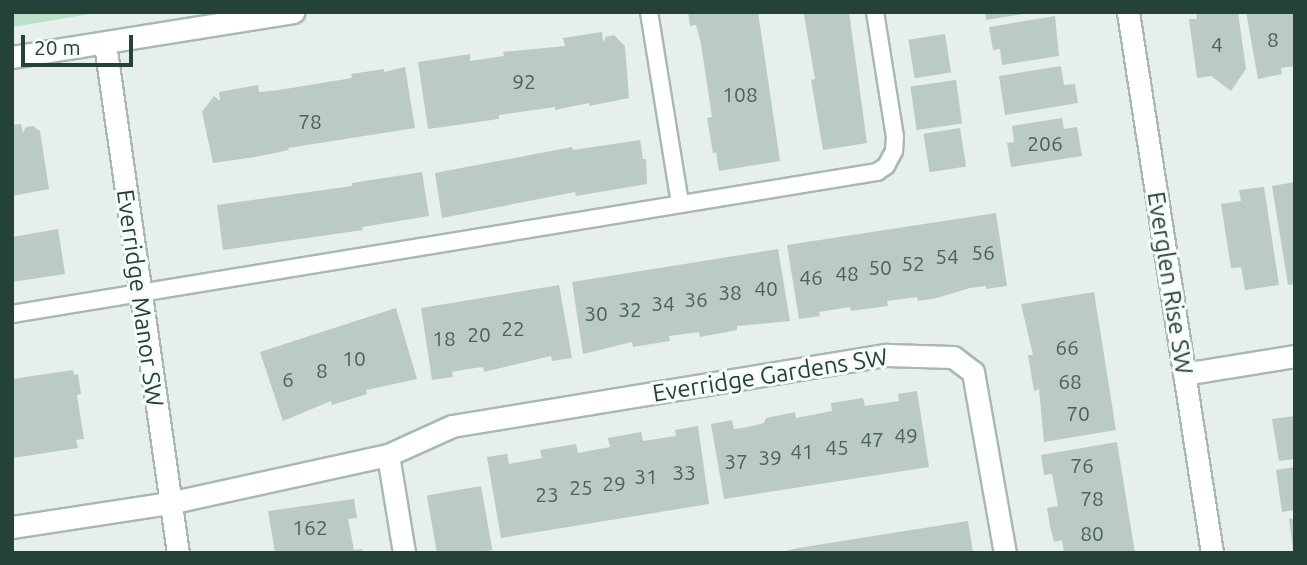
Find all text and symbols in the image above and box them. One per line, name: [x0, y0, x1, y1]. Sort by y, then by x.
scale bar: [24, 21, 136, 65]
house number: 8: [1267, 26, 1279, 52]
house number: 4: [1211, 31, 1223, 57]
text: 20 m: [34, 35, 81, 59]
house number: 92: [512, 68, 536, 94]
house number: 108: [722, 81, 758, 107]
house number: 78: [298, 108, 322, 134]
house number: 206: [1027, 130, 1063, 156]
street label: Everridge Manor SW: [111, 188, 169, 408]
street label: Everglen Rise SW: [1141, 190, 1199, 376]
house number: 56: [971, 239, 995, 265]
house number: 54: [935, 243, 959, 269]
house number: 52: [901, 250, 925, 276]
house number: 50: [868, 254, 892, 280]
house number: 48: [835, 260, 859, 286]
house number: 46: [799, 264, 823, 290]
house number: 40: [754, 275, 778, 301]
house number: 38: [718, 279, 742, 305]
house number: 36: [684, 286, 708, 312]
house number: 34: [651, 290, 675, 316]
house number: 32: [618, 296, 642, 322]
house number: 30: [584, 300, 608, 326]
house number: 22: [501, 315, 525, 341]
house number: 20: [467, 321, 491, 347]
house number: 18: [432, 325, 456, 351]
house number: 66: [1055, 334, 1079, 360]
street label: Everridge Gardens SW: [650, 342, 890, 408]
house number: 10: [342, 345, 366, 371]
house number: 8: [316, 357, 328, 383]
house number: 6: [282, 366, 294, 392]
house number: 68: [1058, 368, 1082, 394]
house number: 70: [1066, 400, 1090, 426]
house number: 49: [894, 422, 918, 448]
house number: 47: [860, 426, 884, 452]
house number: 45: [825, 434, 849, 460]
house number: 41: [790, 438, 814, 464]
house number: 39: [758, 444, 782, 470]
house number: 37: [724, 448, 748, 474]
house number: 76: [1070, 452, 1094, 478]
house number: 33: [672, 459, 696, 485]
house number: 31: [634, 463, 658, 489]
house number: 29: [602, 470, 626, 496]
house number: 25: [569, 474, 593, 500]
house number: 23: [535, 481, 559, 507]
house number: 78: [1080, 485, 1104, 511]
house number: 162: [292, 514, 328, 540]
house number: 80: [1080, 520, 1104, 546]

